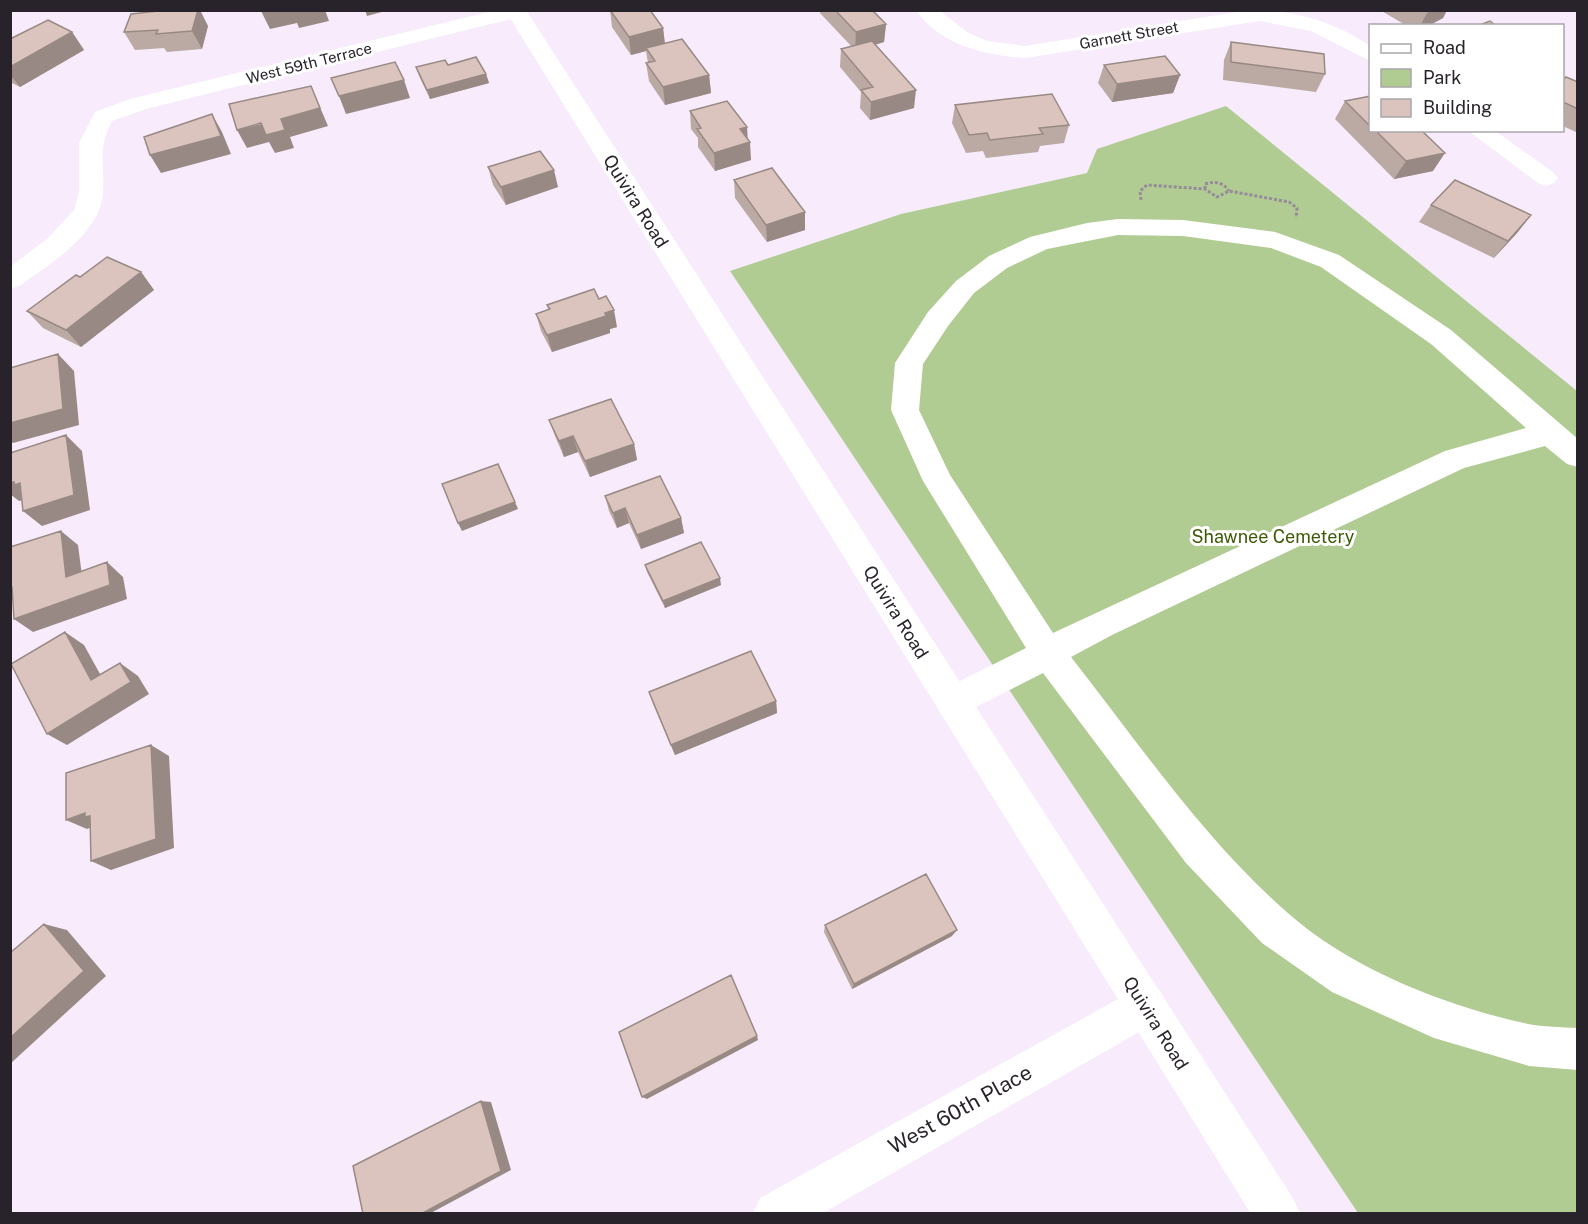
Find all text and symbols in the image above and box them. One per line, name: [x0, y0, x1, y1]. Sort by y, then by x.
street label: Garnett Street: [1078, 18, 1180, 52]
legend: [1369, 24, 1564, 132]
text: Road: [1423, 37, 1466, 58]
street label: West 59th Terrace: [244, 39, 374, 87]
text: Park: [1423, 67, 1461, 88]
text: Building: [1423, 97, 1492, 118]
street label: Quivira Road: [599, 151, 673, 251]
park label: Shawnee Cemetery: [1192, 526, 1355, 547]
street label: Quivira Road: [859, 562, 933, 662]
street label: Quivira Road: [1119, 973, 1193, 1073]
street label: West 60th Place: [884, 1059, 1036, 1159]

